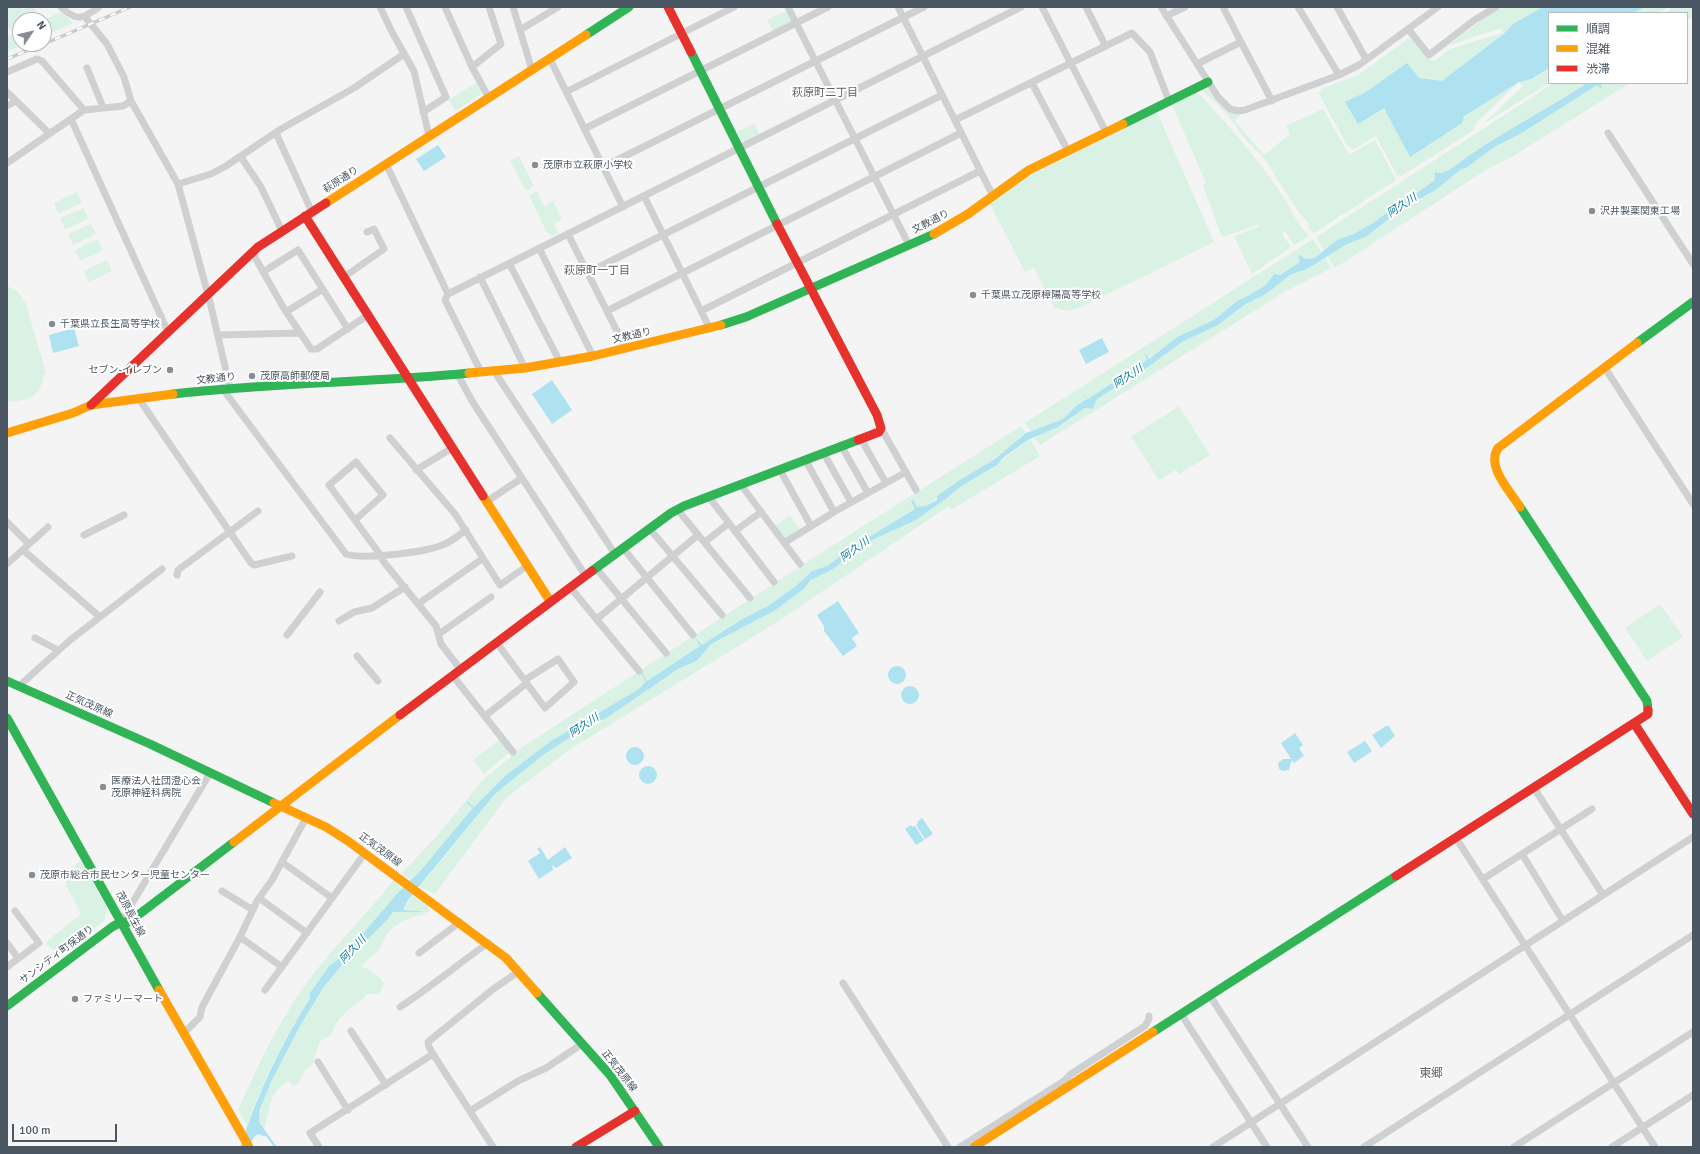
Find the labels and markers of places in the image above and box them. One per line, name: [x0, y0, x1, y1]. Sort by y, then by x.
place label: 茂原市立萩原小学校: [543, 159, 633, 171]
marker: 茂原市立萩原小学校: [530, 160, 540, 170]
place label: 沢井製薬関東工場: [1600, 205, 1680, 217]
marker: 沢井製薬関東工場: [1587, 206, 1597, 216]
place label: 千葉県立茂原樟陽高等学校: [981, 289, 1101, 301]
marker: 千葉県立茂原樟陽高等学校: [968, 290, 978, 300]
place label: 千葉県立長生高等学校: [60, 318, 160, 330]
marker: 千葉県立長生高等学校: [47, 319, 57, 329]
place label: セブン-イレブン: [89, 364, 162, 376]
marker: セブン-イレブン: [165, 365, 175, 375]
place label: 茂原高師郵便局: [260, 370, 330, 382]
marker: 茂原高師郵便局: [247, 371, 257, 381]
place label: 医療法人社団澄心会 茂原神経科病院: [111, 775, 201, 798]
marker: 医療法人社団澄心会 茂原神経科病院: [98, 782, 108, 792]
place label: 茂原市総合市民センター児童センター: [40, 869, 210, 881]
marker: 茂原市総合市民センター児童センター: [27, 870, 37, 880]
place label: ファミリーマート: [83, 993, 163, 1005]
marker: ファミリーマート: [70, 994, 80, 1004]

